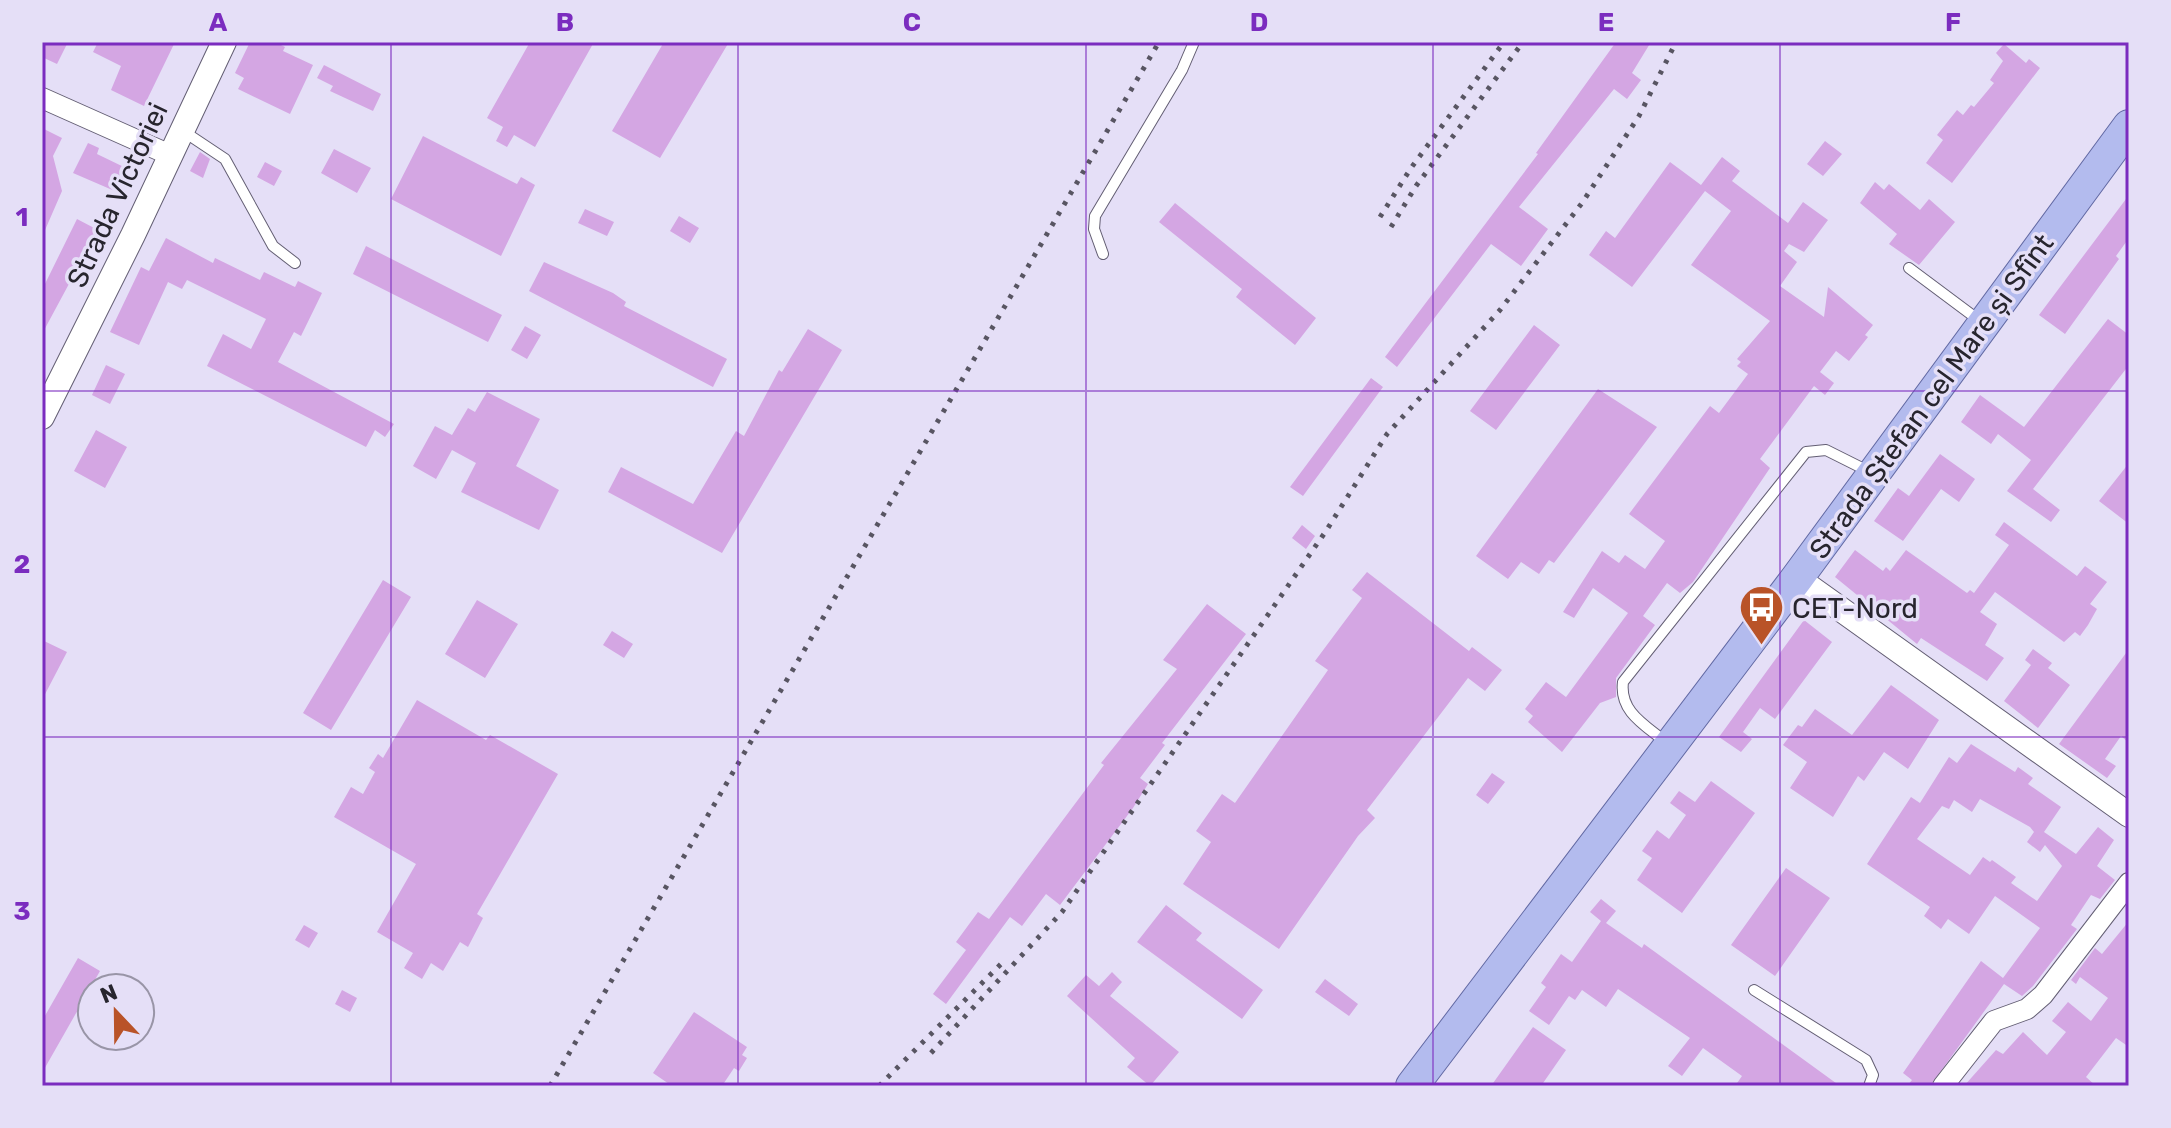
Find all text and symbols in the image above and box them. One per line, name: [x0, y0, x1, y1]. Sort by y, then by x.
text: A: [209, 7, 228, 38]
text: B: [556, 7, 574, 38]
text: C: [903, 7, 921, 38]
text: D: [1250, 7, 1268, 38]
text: E: [1598, 7, 1614, 38]
text: F: [1945, 7, 1961, 38]
street label: Strada Victoriei: [60, 98, 175, 293]
text: 1: [16, 202, 28, 233]
street label: Strada Ștefan cel Mare și Sfînt: [1803, 228, 2060, 565]
text: 2: [14, 549, 30, 580]
bus stop icon: CET-Nord: [1737, 584, 1785, 647]
place label: CET-Nord: [1792, 592, 1918, 625]
text: 3: [13, 896, 31, 927]
north arrow: [76, 972, 156, 1052]
text: N: [96, 978, 121, 1009]

